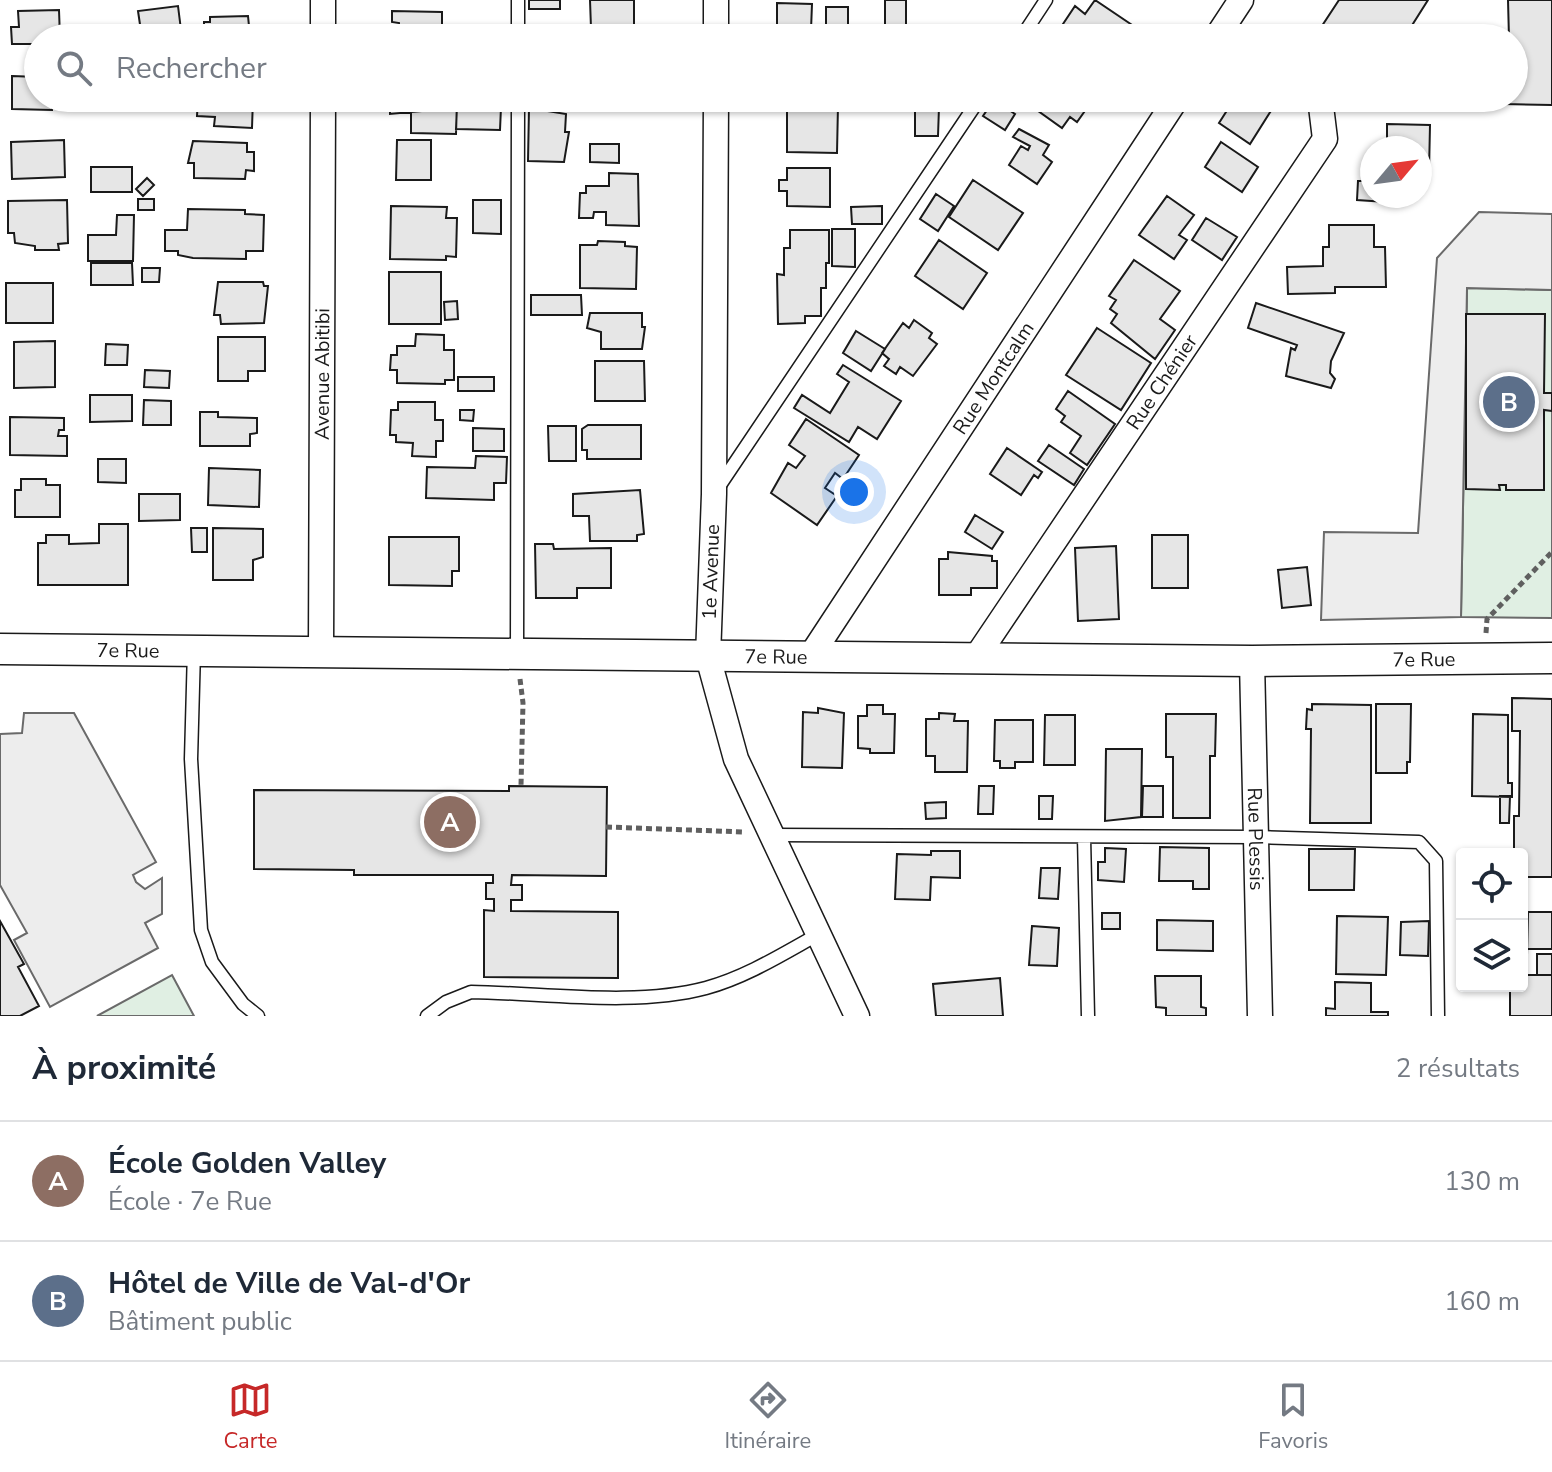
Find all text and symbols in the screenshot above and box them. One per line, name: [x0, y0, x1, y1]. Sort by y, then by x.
search box: [24, 24, 1528, 112]
icon: search: [52, 46, 96, 90]
text: Rechercher: [116, 48, 267, 89]
north arrow: [1360, 136, 1432, 208]
street label: Avenue Abitibi: [308, 308, 336, 440]
street label: Rue Montcalm: [946, 316, 1040, 439]
street label: Rue Chénier: [1120, 329, 1203, 435]
pin: B: [1483, 372, 1535, 432]
your location: [834, 472, 874, 512]
street label: 1e Avenue: [696, 524, 726, 620]
street label: 7e Rue: [96, 636, 160, 664]
street label: 7e Rue: [744, 643, 808, 670]
street label: 7e Rue: [1392, 645, 1456, 673]
street label: Rue Plessis: [1241, 787, 1271, 891]
pin: A: [424, 792, 476, 852]
map controls: [1456, 848, 1528, 992]
button: locate: [1456, 848, 1528, 920]
button: layers: [1456, 920, 1528, 992]
text: À proximité: [32, 1045, 216, 1091]
text: 2 résultats: [1396, 1051, 1520, 1086]
text: École Golden Valley: [108, 1143, 386, 1184]
text: A: [48, 1164, 68, 1199]
text: 130 m: [1444, 1164, 1520, 1199]
text: École · 7e Rue: [108, 1184, 272, 1219]
text: Hôtel de Ville de Val-d'Or: [108, 1263, 470, 1304]
text: B: [49, 1284, 67, 1319]
text: 160 m: [1444, 1284, 1520, 1319]
text: Bâtiment public: [108, 1304, 292, 1339]
tab: Carte: [224, 1378, 277, 1456]
tab: Itinéraire: [725, 1378, 811, 1456]
tab: Favoris: [1258, 1378, 1328, 1456]

